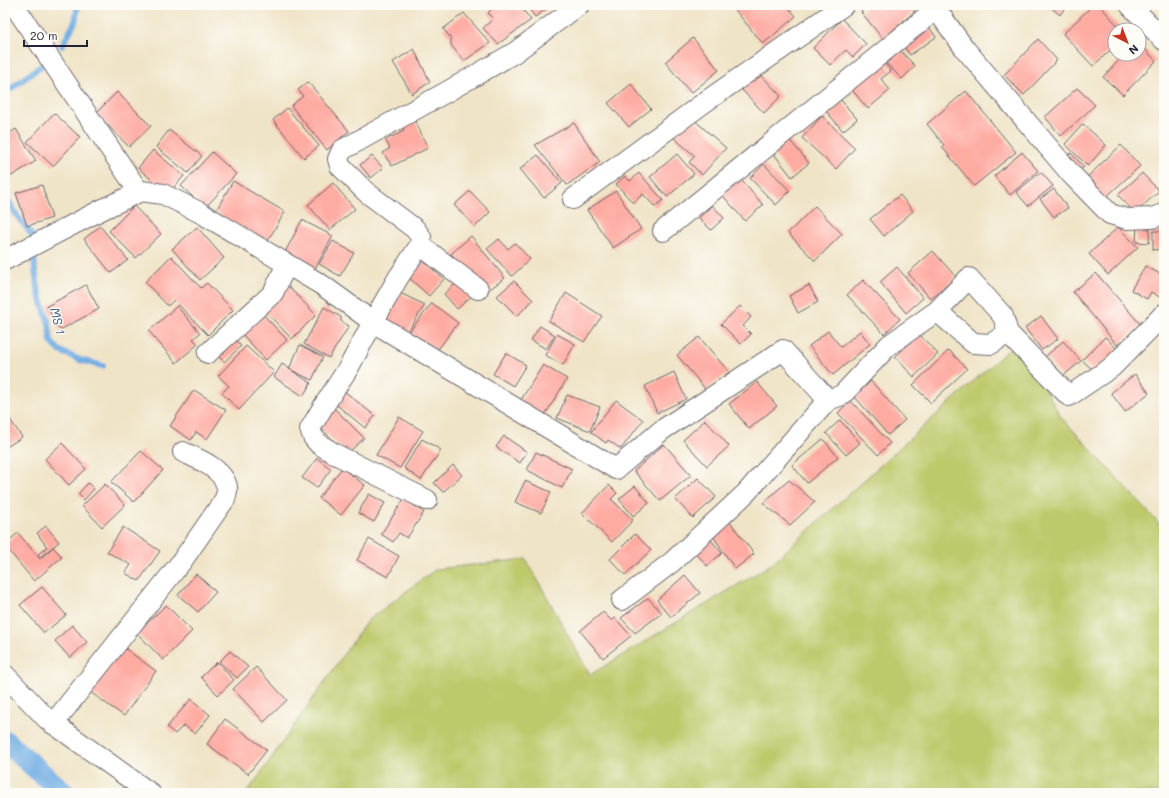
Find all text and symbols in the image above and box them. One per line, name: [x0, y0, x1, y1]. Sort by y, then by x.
scale bar: [24, 22, 87, 48]
north arrow: [1107, 22, 1147, 62]
text: 20 m: [30, 27, 58, 43]
text: N: [1126, 41, 1142, 58]
water label: MS 1: [47, 305, 70, 336]

